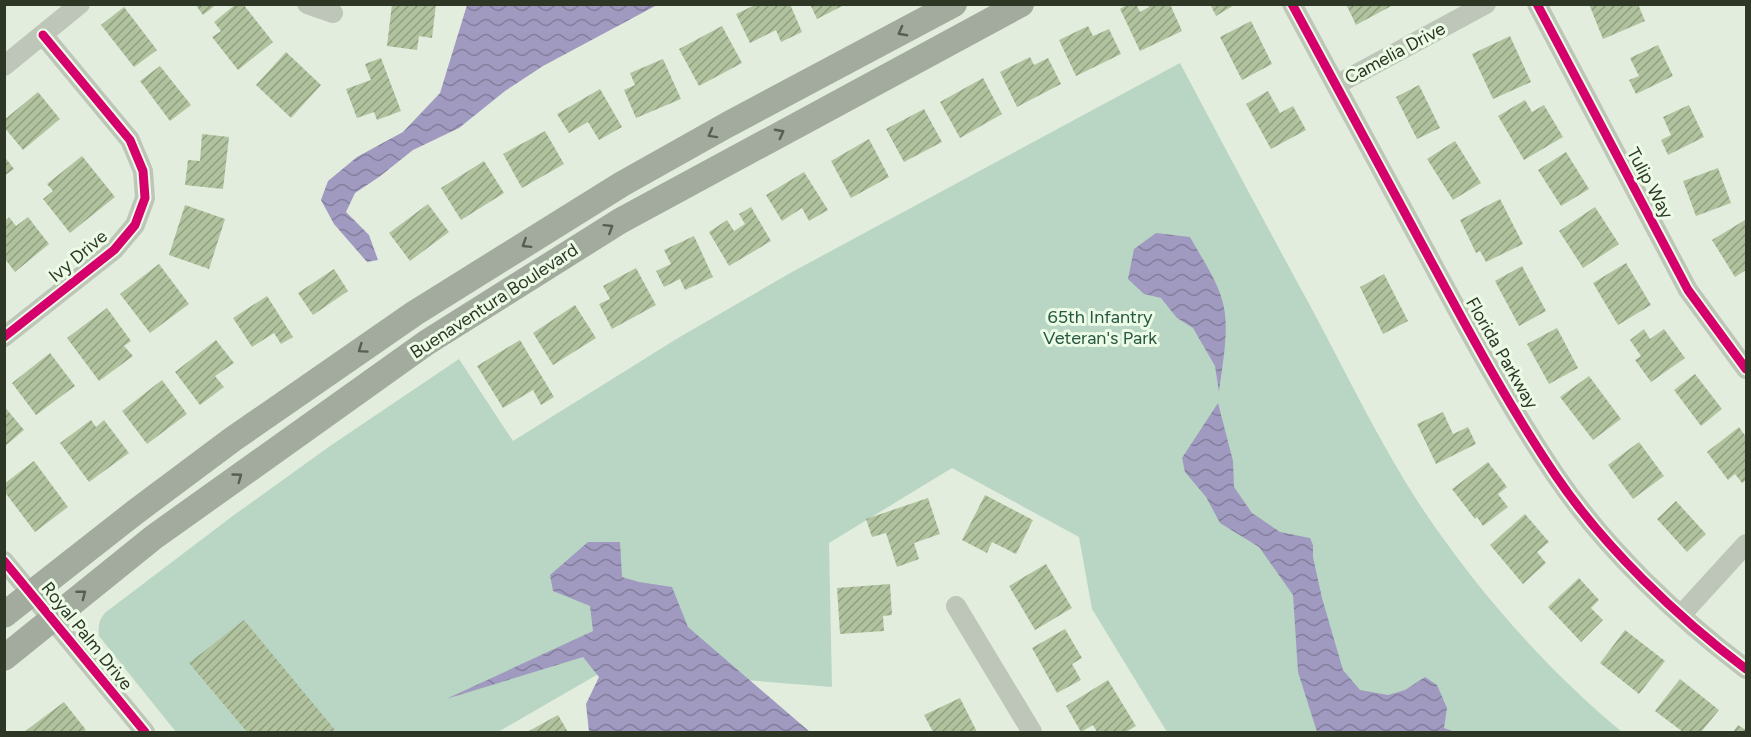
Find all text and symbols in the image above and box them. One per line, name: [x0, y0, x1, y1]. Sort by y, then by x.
street label: Camelia Drive: [1341, 17, 1449, 89]
one-way arrow: [898, 25, 909, 36]
one-way arrow: [708, 127, 718, 138]
one-way arrow: [773, 129, 784, 141]
street label: Tulip Way: [1622, 144, 1678, 223]
one-way arrow: [603, 223, 613, 235]
street label: Ivy Drive: [44, 225, 112, 287]
one-way arrow: [522, 236, 532, 248]
street label: Buenaventura Boulevard: [406, 239, 582, 363]
street label: Florida Parkway: [1461, 293, 1543, 413]
park label: 65th Infantry Veteran's Park: [1043, 306, 1157, 349]
one-way arrow: [358, 342, 369, 353]
one-way arrow: [232, 473, 243, 484]
street label: Royal Palm Drive: [37, 577, 138, 695]
one-way arrow: [76, 591, 87, 602]

